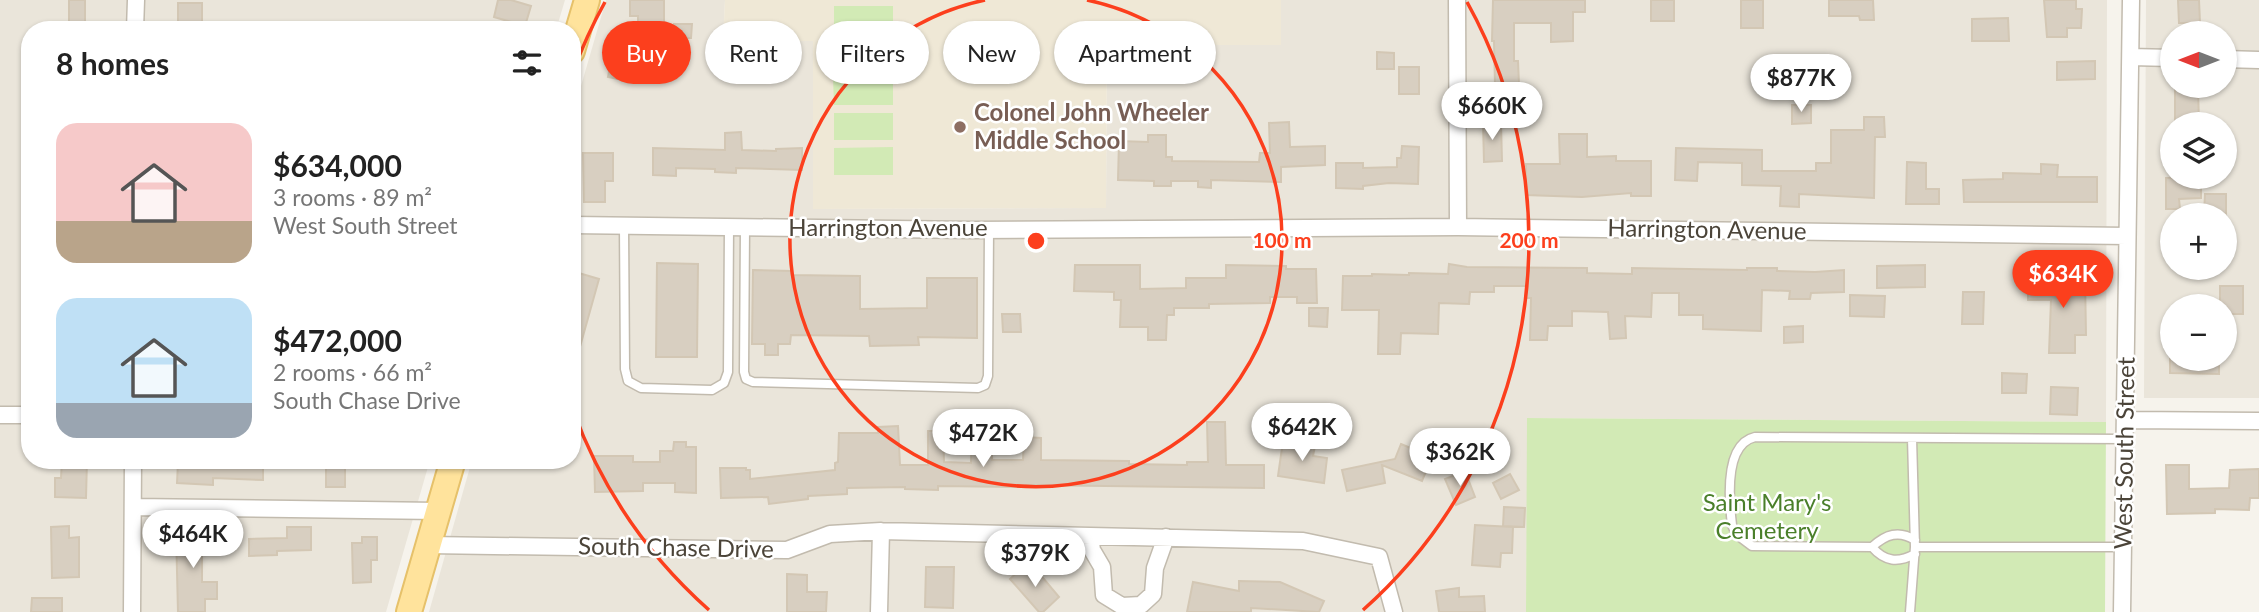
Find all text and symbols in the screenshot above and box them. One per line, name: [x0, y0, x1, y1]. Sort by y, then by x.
chip: Buy: [602, 21, 691, 84]
chip: Rent: [705, 21, 802, 84]
chip: Filters: [816, 21, 929, 84]
chip: New: [943, 21, 1040, 84]
chip: Apartment: [1054, 21, 1216, 84]
north arrow: [2160, 21, 2236, 98]
map controls: [2160, 21, 2237, 371]
icon: filters: [508, 44, 546, 82]
text: 8 homes: [56, 45, 169, 81]
pin: $877K: [1752, 54, 1850, 114]
text: $877K: [1766, 63, 1836, 91]
pin: $660K: [1443, 82, 1541, 142]
text: $660K: [1457, 91, 1527, 119]
place label: Colonel John Wheeler Middle School: [974, 97, 1209, 154]
button: layers: [2160, 112, 2237, 189]
marker: Colonel John Wheeler Middle School: [952, 119, 968, 135]
text: $634,000: [273, 147, 402, 183]
icon: home: [112, 151, 196, 235]
text: 3 rooms · 89 m²: [273, 183, 432, 211]
button: +: [2160, 203, 2237, 280]
text: West South Street: [273, 211, 458, 239]
street label: Harrington Avenue: [788, 212, 988, 241]
street label: Harrington Avenue: [1607, 212, 1807, 245]
text: 100 m: [1252, 227, 1312, 252]
text: 200 m: [1499, 227, 1559, 252]
centre of rings: [1024, 229, 1048, 253]
pin: $634K: [2014, 250, 2112, 310]
text: $634K: [2028, 259, 2098, 287]
button: −: [2160, 294, 2237, 371]
text: $472,000: [273, 322, 402, 358]
icon: home: [112, 326, 196, 410]
street label: West South Street: [2107, 356, 2140, 550]
text: 2 rooms · 66 m²: [273, 358, 432, 386]
text: South Chase Drive: [273, 386, 461, 414]
pin: $642K: [1253, 404, 1351, 463]
pin: $472K: [934, 410, 1032, 469]
text: $642K: [1267, 412, 1337, 440]
text: $472K: [948, 418, 1018, 446]
pin: $362K: [1411, 428, 1509, 488]
text: $362K: [1425, 437, 1495, 465]
park label: Saint Mary's Cemetery: [1703, 487, 1831, 544]
pin: $464K: [144, 510, 242, 570]
text: $464K: [158, 519, 228, 547]
street label: South Chase Drive: [578, 530, 774, 563]
pin: $379K: [986, 530, 1084, 589]
text: $379K: [1000, 538, 1070, 566]

